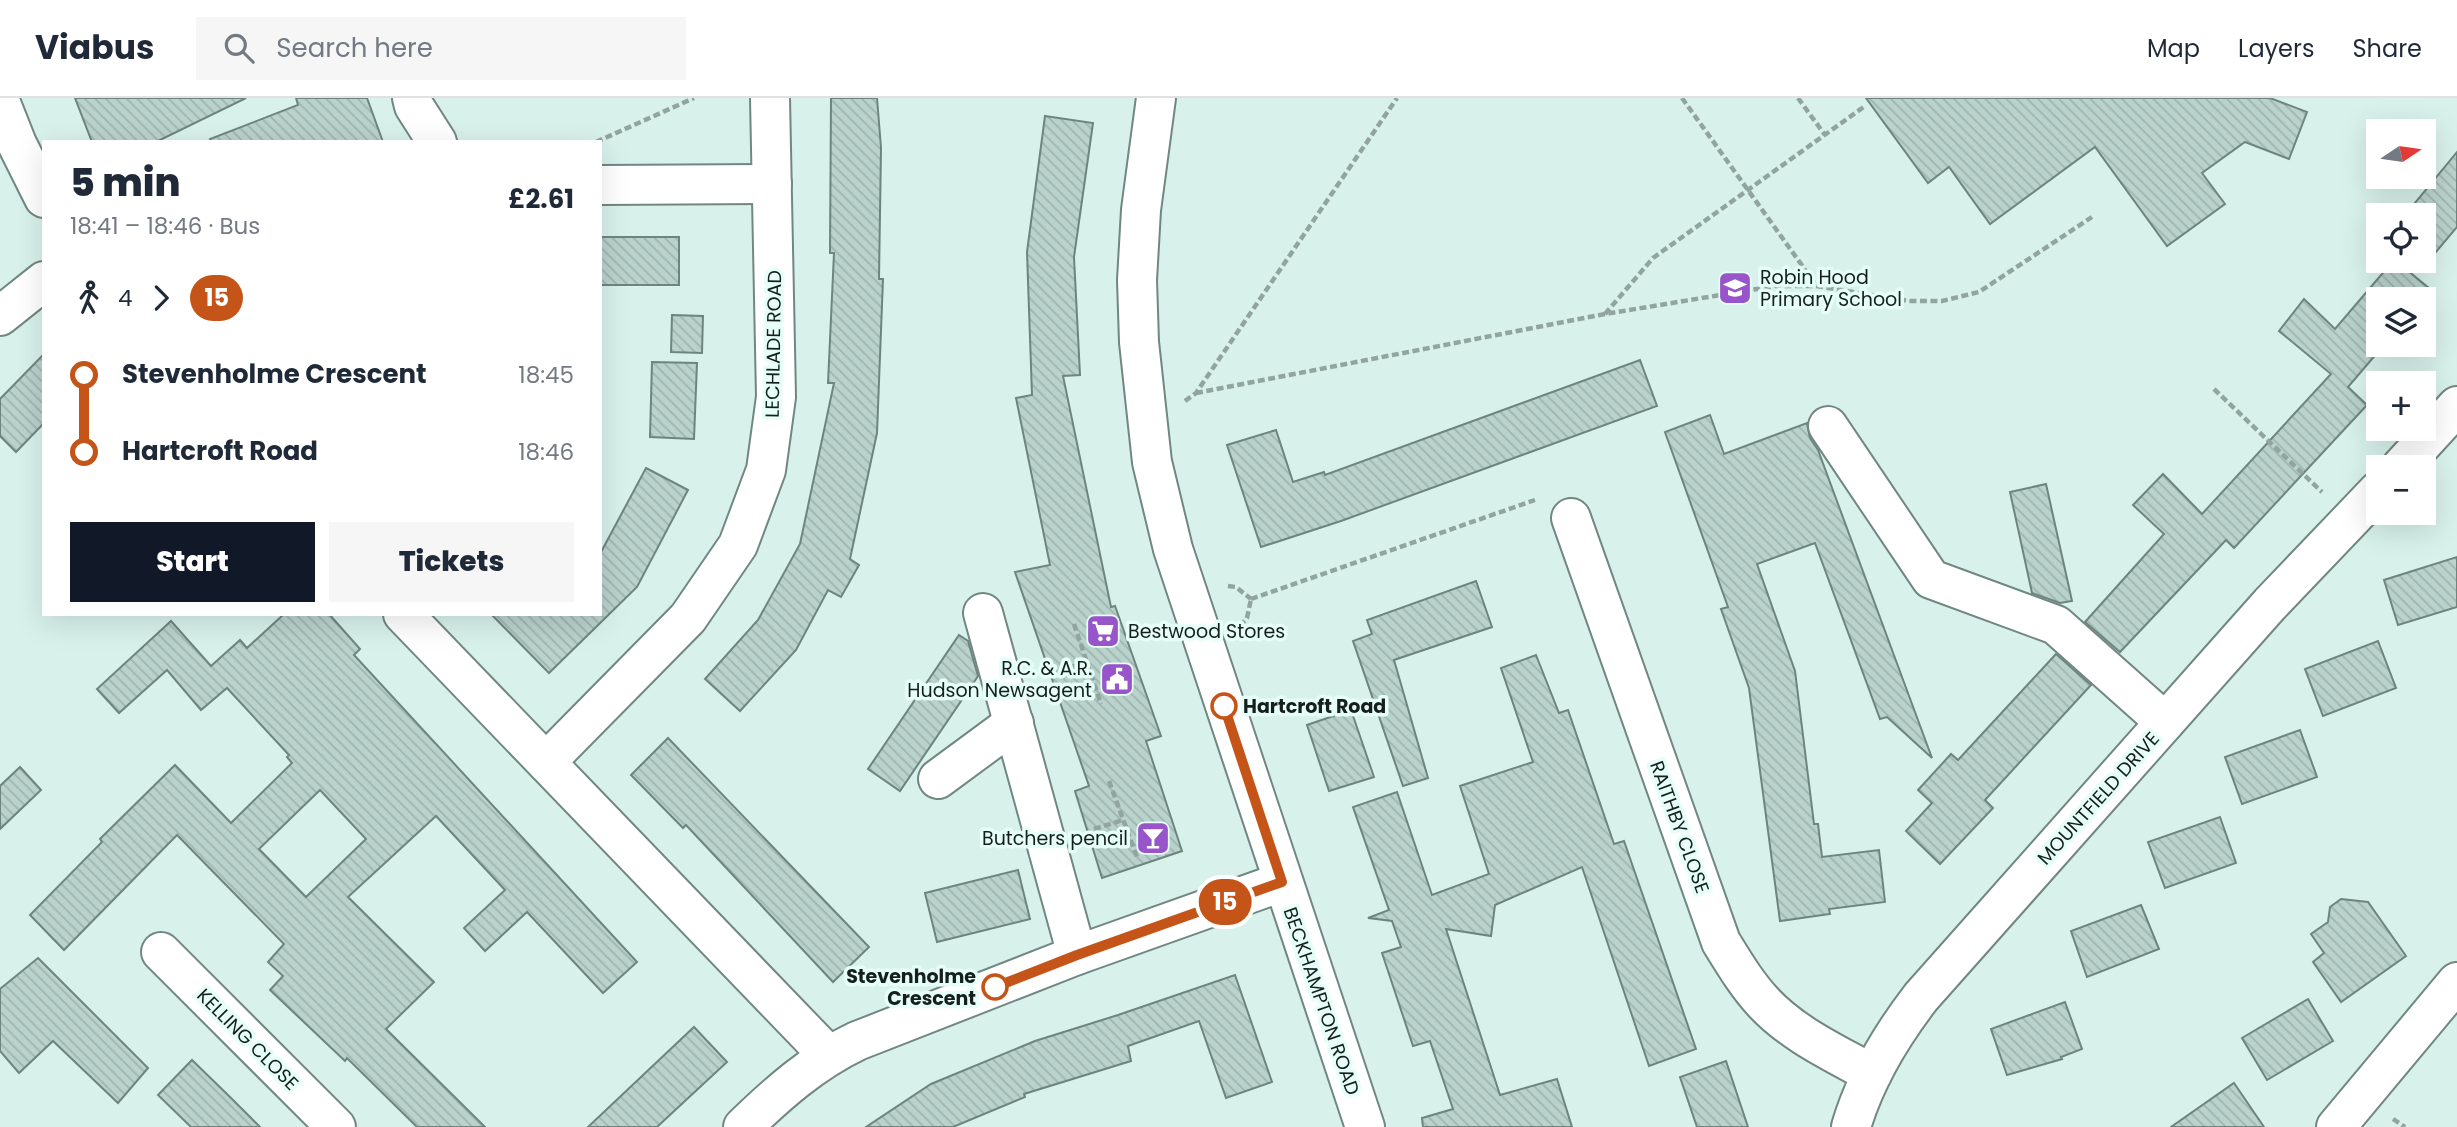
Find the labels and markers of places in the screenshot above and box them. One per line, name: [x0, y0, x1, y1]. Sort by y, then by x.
place label: Robin Hood Primary School: [1760, 264, 1902, 313]
school or university icon: Robin Hood Primary School: [1716, 269, 1754, 307]
supermarket icon: Bestwood Stores: [1084, 612, 1122, 650]
place label: Bestwood Stores: [1128, 618, 1285, 645]
place label: R.C. & A.R. Hudson Newsagent: [907, 655, 1092, 704]
public building icon: R.C. & A.R. Hudson Newsagent: [1098, 660, 1136, 698]
marker: Hartcroft Road: [1211, 693, 1237, 719]
place label: Hartcroft Road: [1243, 693, 1386, 720]
bar icon: Butchers pencil: [1134, 819, 1172, 857]
place label: Butchers pencil: [982, 825, 1128, 852]
place label: Stevenholme Crescent: [846, 963, 976, 1012]
marker: Stevenholme Crescent: [982, 974, 1008, 1000]

